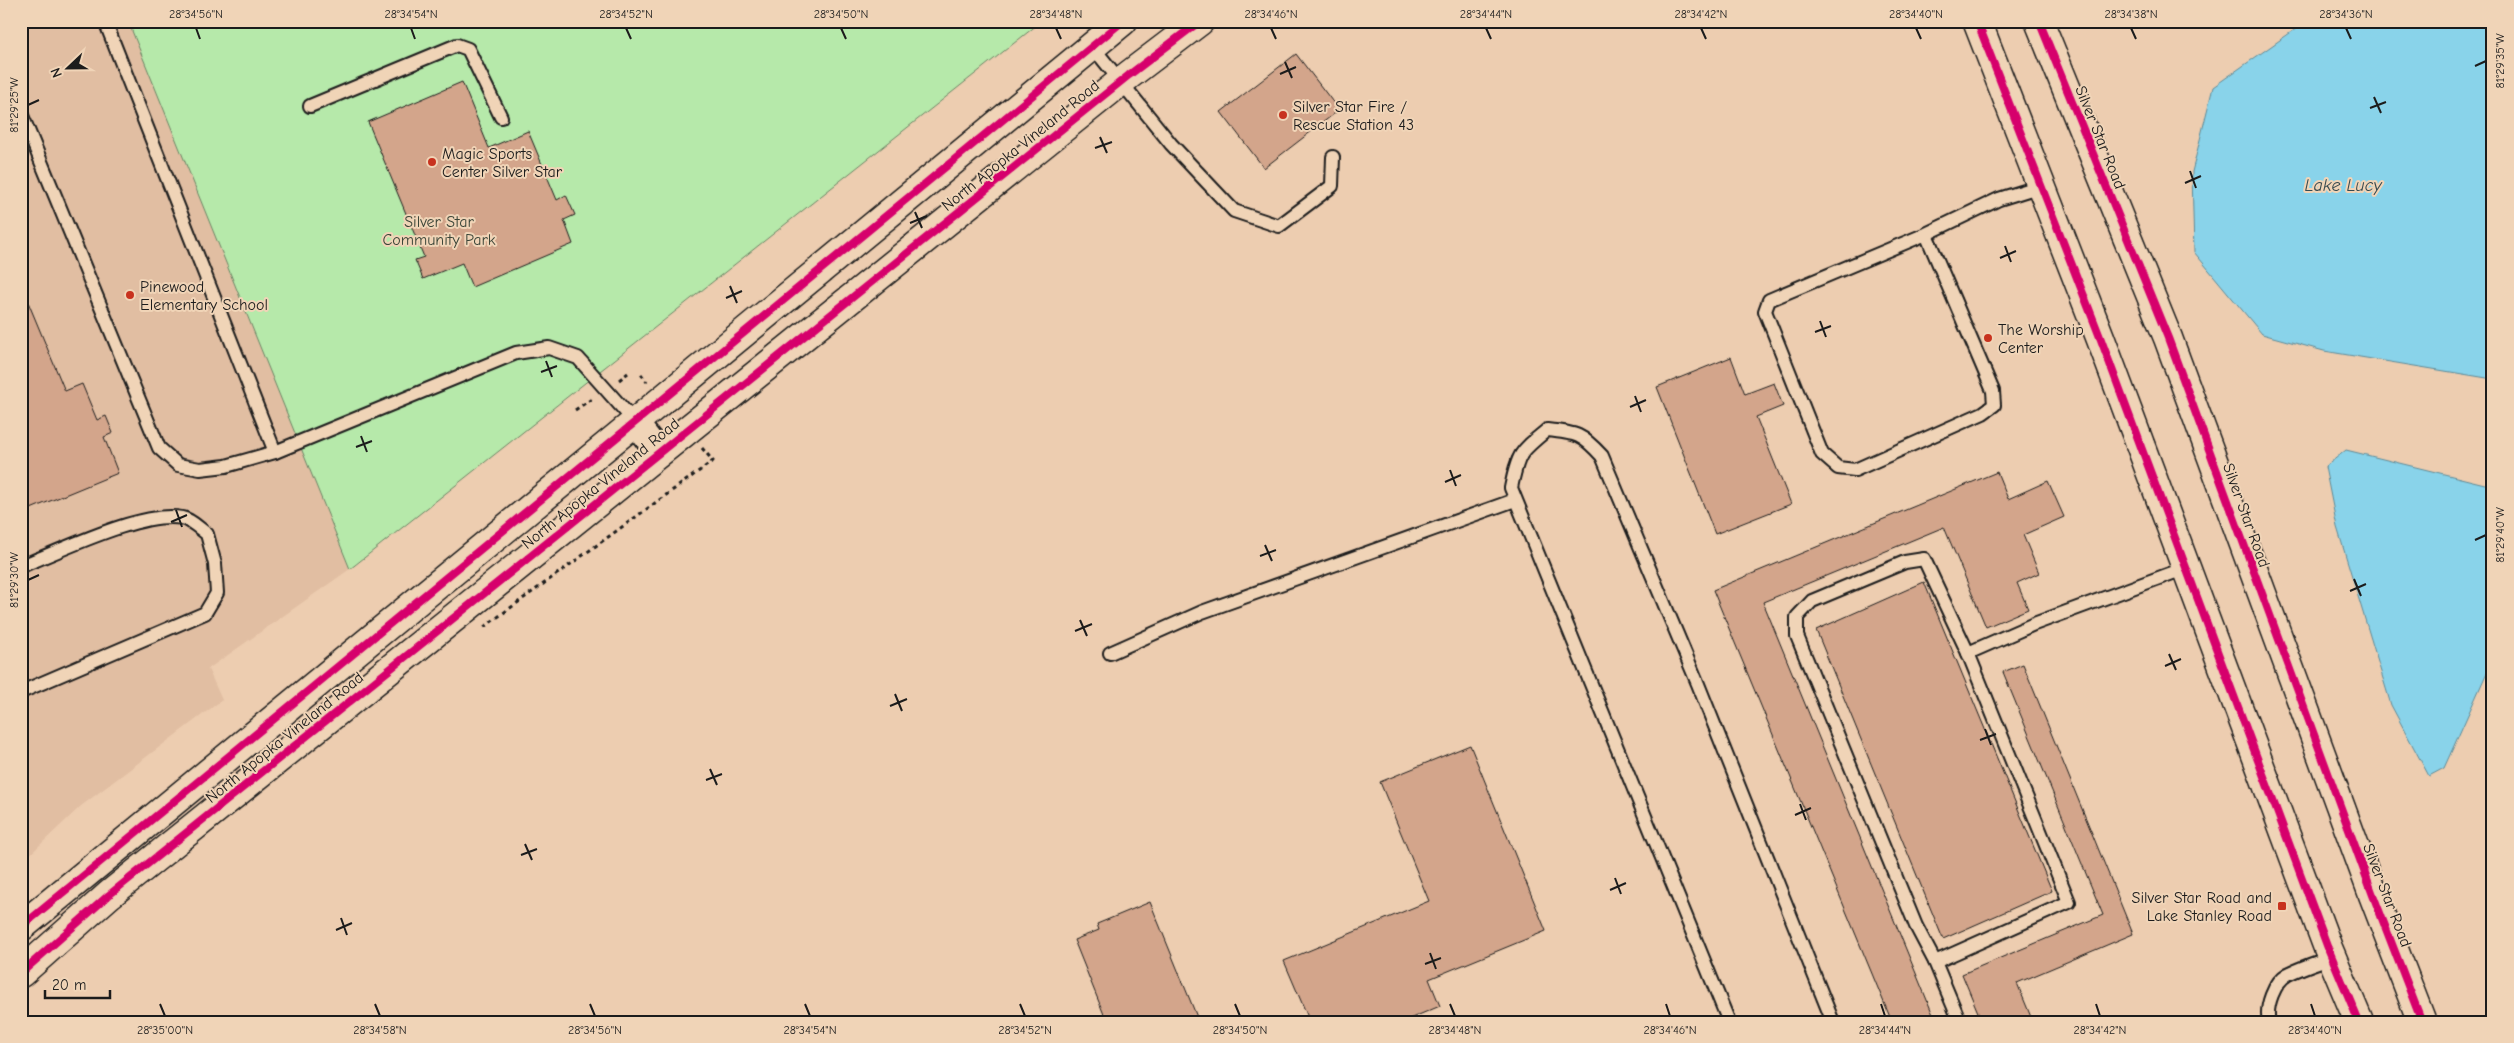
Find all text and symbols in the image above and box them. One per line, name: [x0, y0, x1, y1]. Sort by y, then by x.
text: 28°34'56"N: [169, 7, 223, 21]
text: 28°34'54"N: [384, 7, 438, 21]
text: 28°34'52"N: [599, 7, 653, 21]
text: 28°34'50"N: [814, 7, 868, 21]
text: 28°34'48"N: [1030, 7, 1082, 21]
text: 28°34'46"N: [1244, 7, 1298, 21]
text: 28°34'44"N: [1460, 7, 1512, 21]
text: 28°34'42"N: [1675, 7, 1727, 21]
text: 28°34'40"N: [1889, 7, 1943, 21]
text: 28°34'38"N: [2104, 7, 2158, 21]
text: 28°34'36"N: [2319, 7, 2373, 21]
text: 81°29'35"W: [2493, 33, 2507, 89]
north arrow: [42, 42, 92, 92]
text: N: [47, 65, 66, 80]
text: 81°29'25"W: [7, 77, 21, 133]
street label: North Apopka Vineland Road: [938, 77, 1103, 215]
street label: Silver Star Road: [2071, 83, 2129, 192]
place label: Silver Star Fire / Rescue Station 43: [1293, 98, 1414, 134]
marker: Silver Star Fire / Rescue Station 43: [1277, 109, 1289, 121]
place label: Magic Sports Center Silver Star: [442, 145, 563, 181]
marker: Magic Sports Center Silver Star: [426, 156, 438, 168]
water label: Lake Lucy: [2305, 175, 2382, 196]
park label: Silver Star Community Park: [382, 213, 496, 249]
place label: Pinewood Elementary School: [140, 278, 268, 314]
marker: Pinewood Elementary School: [124, 289, 136, 301]
place label: The Worship Center: [1998, 321, 2084, 357]
marker: The Worship Center: [1982, 332, 1994, 344]
street label: North Apopka Vineland Road: [518, 415, 683, 553]
street label: Silver Star Road: [2219, 461, 2273, 570]
text: 81°29'40"W: [2493, 507, 2507, 563]
text: 81°29'30"W: [7, 551, 21, 608]
street label: North Apopka Vineland Road: [202, 669, 367, 807]
street label: Silver Star Road: [2359, 841, 2415, 950]
place label: Silver Star Road and Lake Stanley Road: [2132, 889, 2272, 925]
marker: Silver Star Road and Lake Stanley Road: [2276, 900, 2288, 912]
scale bar: [45, 968, 110, 1000]
text: 20 m: [52, 976, 86, 994]
text: 28°35'00"N: [137, 1023, 193, 1037]
text: 28°34'58"N: [353, 1023, 407, 1037]
text: 28°34'56"N: [568, 1023, 622, 1037]
text: 28°34'54"N: [783, 1023, 837, 1037]
text: 28°34'52"N: [998, 1023, 1052, 1037]
text: 28°34'50"N: [1213, 1023, 1267, 1037]
text: 28°34'48"N: [1429, 1023, 1481, 1037]
text: 28°34'46"N: [1643, 1023, 1697, 1037]
text: 28°34'44"N: [1859, 1023, 1911, 1037]
text: 28°34'42"N: [2074, 1023, 2126, 1037]
text: 28°34'40"N: [2288, 1023, 2342, 1037]

